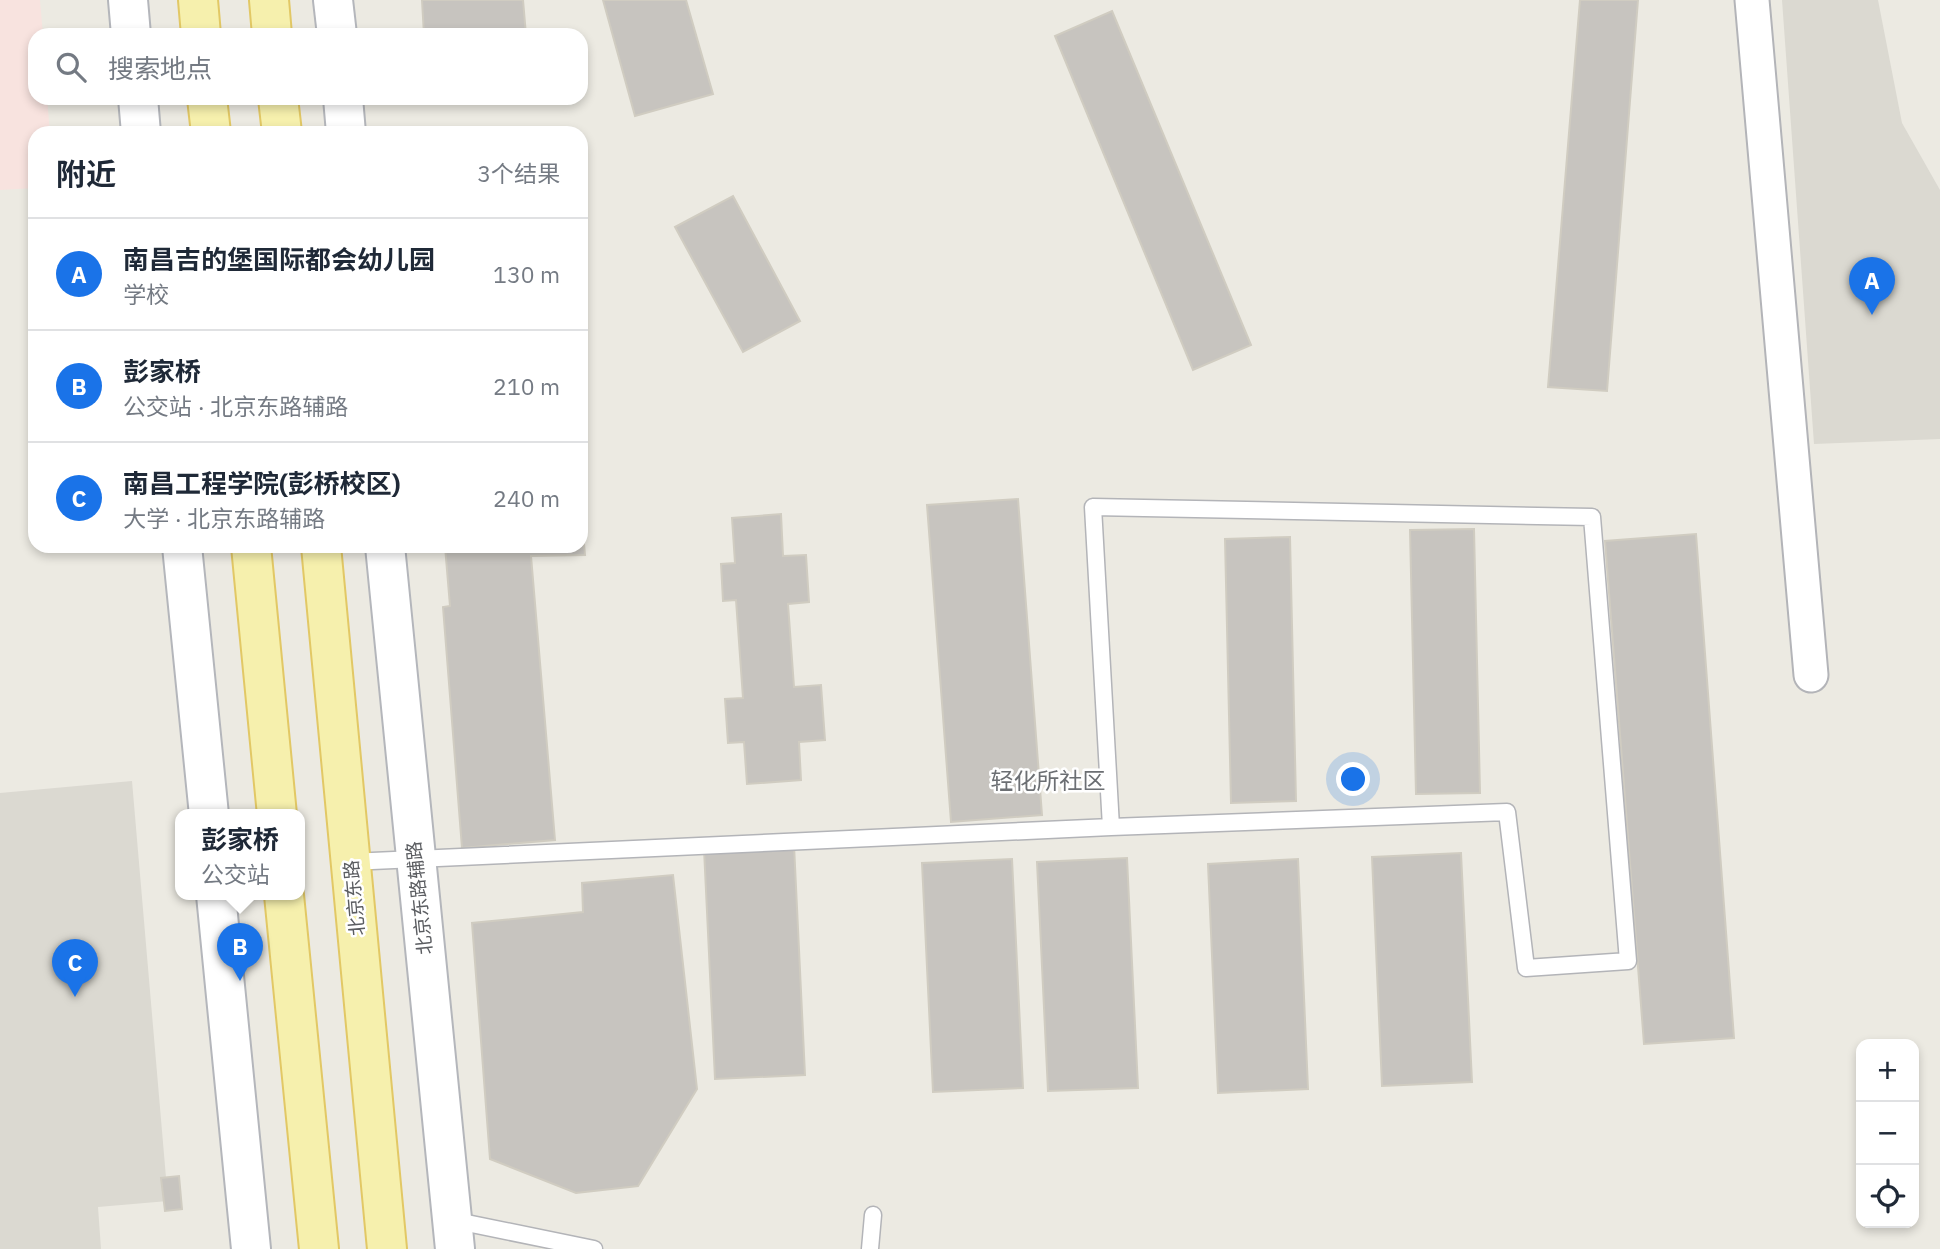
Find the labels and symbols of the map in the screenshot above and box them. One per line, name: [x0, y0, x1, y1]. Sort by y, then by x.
pin: A: [1849, 257, 1895, 315]
your location: [1336, 762, 1370, 796]
district label: 轻化所社区: [991, 765, 1106, 795]
street label: 北京东路辅路: [401, 840, 437, 956]
street label: 北京东路: [339, 859, 369, 937]
pin: B: [217, 923, 263, 981]
pin: C: [52, 939, 98, 997]

